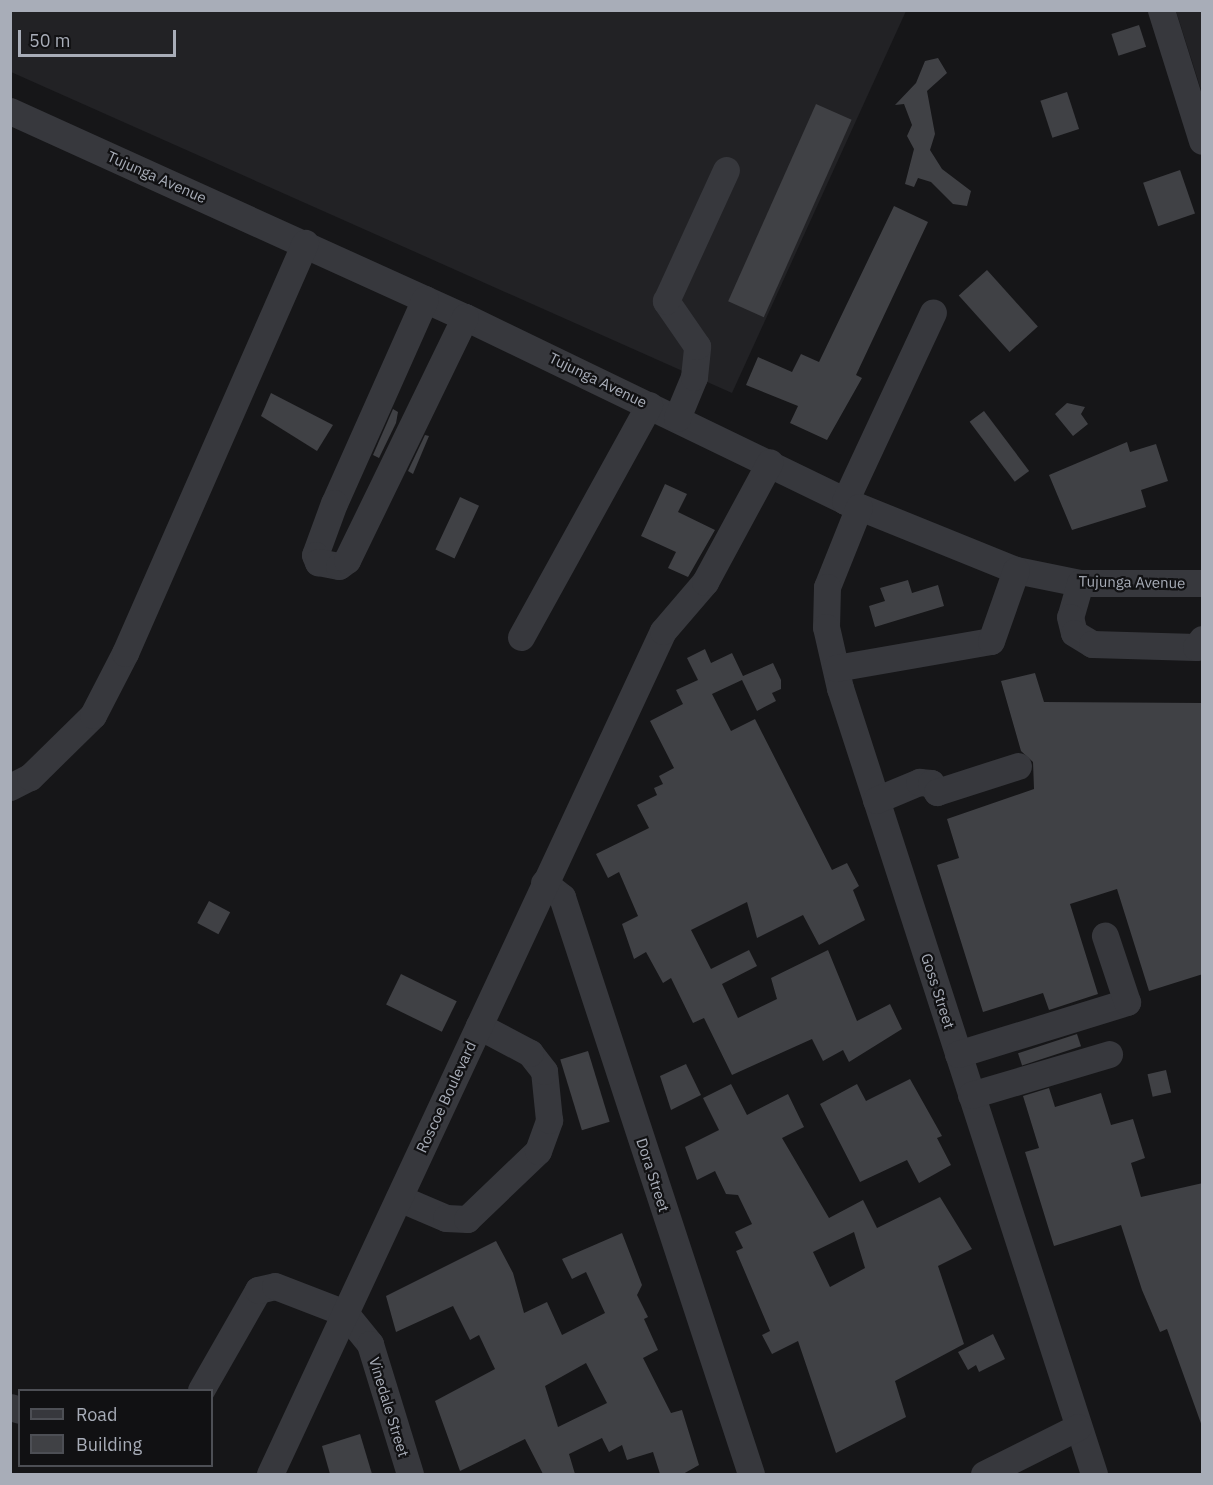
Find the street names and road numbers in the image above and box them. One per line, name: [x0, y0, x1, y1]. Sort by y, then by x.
street label: Tujunga Avenue: [105, 147, 209, 207]
street label: Tujunga Avenue: [546, 349, 650, 411]
street label: Tujunga Avenue: [1079, 572, 1185, 592]
street label: Goss Street: [917, 951, 959, 1031]
street label: Roscoe Boulevard: [412, 1038, 480, 1156]
street label: Dora Street: [633, 1136, 673, 1214]
street label: Vinedale Street: [365, 1355, 413, 1459]

